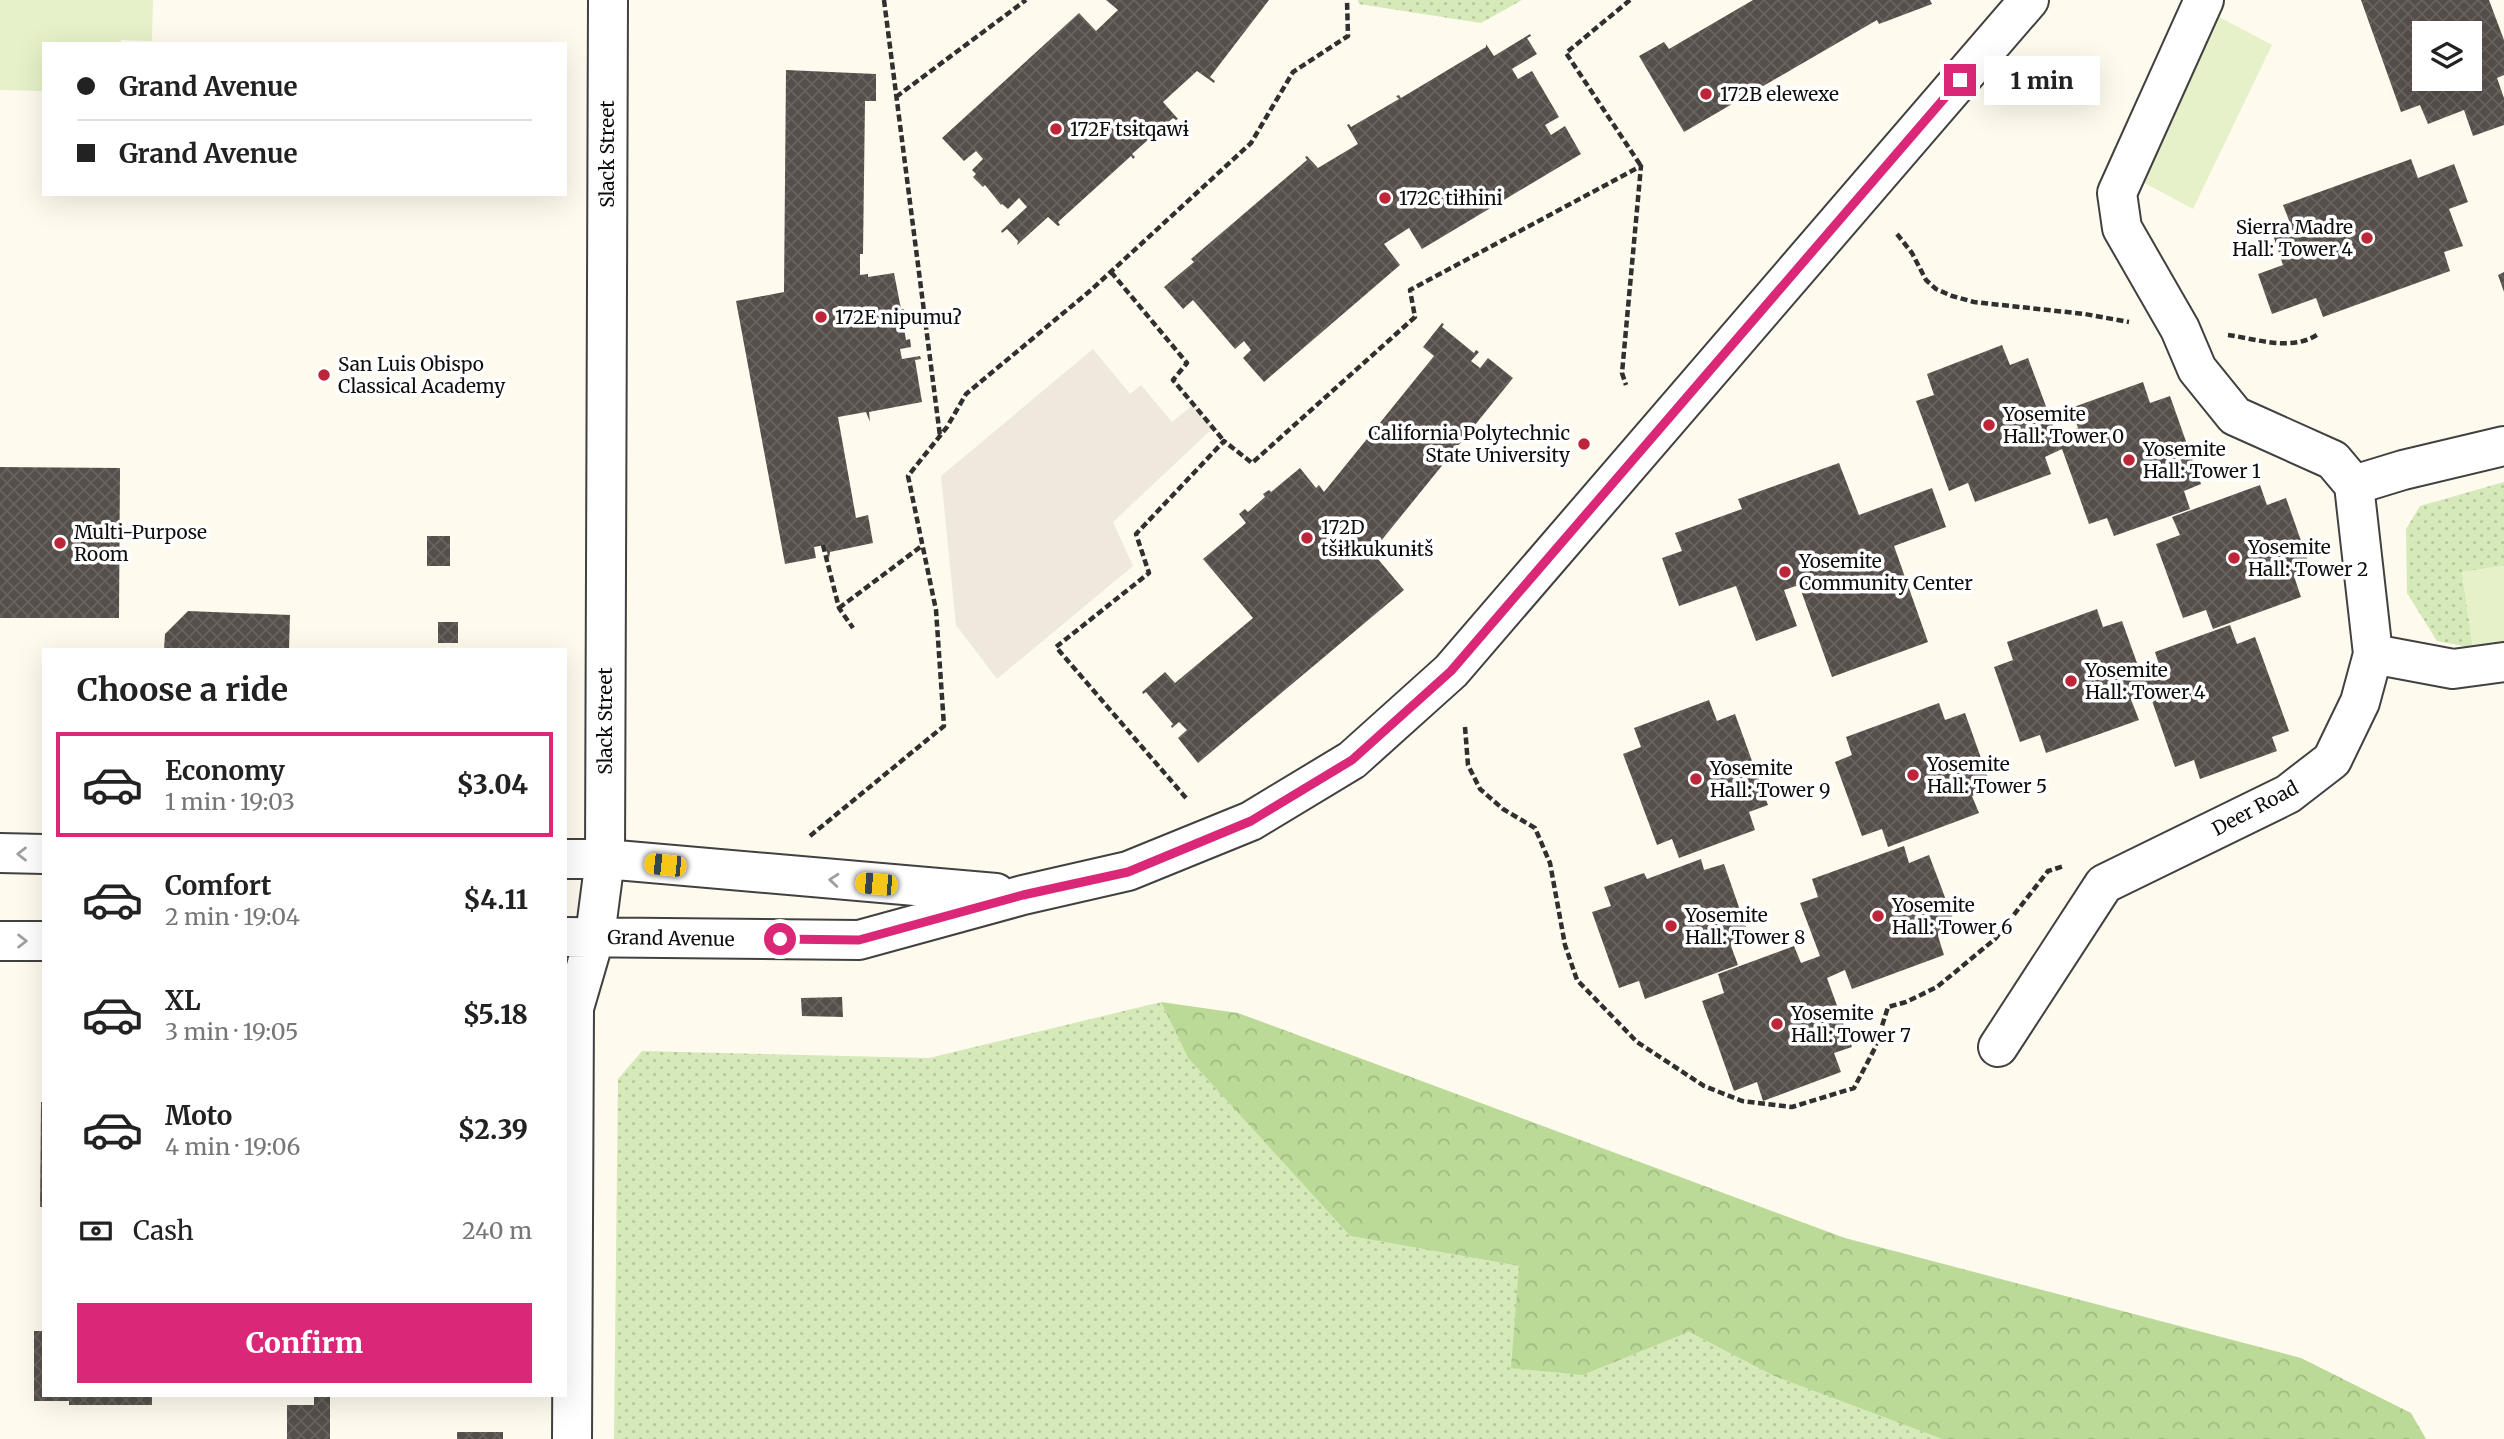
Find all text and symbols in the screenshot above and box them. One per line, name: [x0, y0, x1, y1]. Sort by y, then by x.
map controls: [2412, 21, 2482, 91]
button: layers: [2412, 21, 2482, 91]
callout: 1 min: [1984, 56, 2100, 104]
route end: [1944, 64, 1976, 96]
text: 1 min: [2010, 66, 2074, 95]
text: Grand Avenue: [119, 70, 298, 103]
place label: 172B elewexe: [1720, 82, 1839, 106]
marker: 172B elewexe: [1698, 86, 1714, 102]
street label: Slack Street: [595, 100, 619, 208]
place label: 172F tsɨtqawɨ: [1070, 117, 1189, 141]
marker: 172F tsɨtqawɨ: [1048, 121, 1064, 137]
text: Grand Avenue: [119, 137, 298, 170]
place label: 172C tiłhini: [1399, 186, 1503, 210]
marker: 172C tiłhini: [1377, 190, 1393, 206]
place label: Sierra Madre Hall: Tower 4: [2232, 215, 2353, 261]
marker: Sierra Madre Hall: Tower 4: [2359, 230, 2375, 246]
place label: 172E nipumuʔ: [835, 305, 962, 329]
marker: 172E nipumuʔ: [813, 309, 829, 325]
place label: San Luis Obispo Classical Academy: [338, 352, 505, 398]
marker: San Luis Obispo Classical Academy: [316, 367, 332, 383]
place label: Yosemite Hall: Tower 0: [2002, 402, 2124, 448]
marker: Yosemite Hall: Tower 0: [1981, 417, 1997, 433]
place label: California Polytechnic State University: [1368, 421, 1570, 467]
marker: California Polytechnic State University: [1576, 436, 1592, 452]
place label: Yosemite Hall: Tower 1: [2142, 437, 2261, 483]
marker: Yosemite Hall: Tower 1: [2121, 452, 2137, 468]
place label: 172D tšɨłkukunɨtš: [1321, 515, 1434, 561]
place label: Multi-Purpose Room: [74, 520, 207, 566]
marker: 172D tšɨłkukunɨtš: [1299, 530, 1315, 546]
marker: Multi-Purpose Room: [52, 535, 68, 551]
place label: Yosemite Hall: Tower 2: [2247, 535, 2368, 581]
place label: Yosemite Community Center: [1798, 549, 1973, 595]
marker: Yosemite Hall: Tower 2: [2226, 550, 2242, 566]
marker: Yosemite Community Center: [1777, 564, 1793, 580]
place label: Yosemite Hall: Tower 4: [2084, 658, 2206, 704]
street label: Slack Street: [593, 667, 617, 775]
text: Choose a ride: [77, 670, 288, 710]
marker: Yosemite Hall: Tower 4: [2063, 673, 2079, 689]
place label: Yosemite Hall: Tower 5: [1926, 752, 2047, 798]
icon: car: [81, 753, 144, 816]
text: Economy: [165, 754, 285, 787]
place label: Yosemite Hall: Tower 9: [1709, 756, 1831, 802]
marker: Yosemite Hall: Tower 5: [1905, 767, 1921, 783]
text: $3.04: [456, 768, 528, 801]
marker: Yosemite Hall: Tower 9: [1688, 771, 1704, 787]
street label: Deer Road: [2208, 775, 2302, 841]
text: 1 min · 19:03: [165, 787, 295, 816]
one-way arrow: [16, 846, 27, 861]
car: [644, 852, 687, 878]
icon: car: [81, 868, 144, 931]
text: Comfort: [165, 869, 271, 902]
car: [855, 872, 898, 896]
one-way arrow: [828, 873, 839, 888]
text: $4.11: [463, 883, 528, 916]
place label: Yosemite Hall: Tower 6: [1891, 893, 2012, 939]
text: 2 min · 19:04: [165, 902, 300, 931]
place label: Yosemite Hall: Tower 8: [1684, 903, 1805, 949]
marker: Yosemite Hall: Tower 6: [1870, 908, 1886, 924]
marker: Yosemite Hall: Tower 8: [1663, 918, 1679, 934]
route start: [764, 923, 796, 955]
street label: Grand Avenue: [607, 925, 735, 951]
one-way arrow: [17, 933, 28, 949]
icon: car: [81, 983, 144, 1046]
text: XL: [165, 984, 201, 1017]
text: $5.18: [463, 998, 528, 1031]
place label: Yosemite Hall: Tower 7: [1790, 1001, 1911, 1047]
marker: Yosemite Hall: Tower 7: [1769, 1016, 1785, 1032]
text: 3 min · 19:05: [165, 1017, 298, 1046]
icon: car: [81, 1098, 144, 1161]
text: Moto: [165, 1099, 232, 1132]
text: $2.39: [458, 1113, 528, 1146]
text: 4 min · 19:06: [165, 1132, 300, 1161]
icon: cash: [77, 1212, 115, 1250]
text: Cash: [133, 1214, 194, 1247]
text: 240 m: [462, 1216, 532, 1245]
button: Confirm: [77, 1303, 532, 1383]

